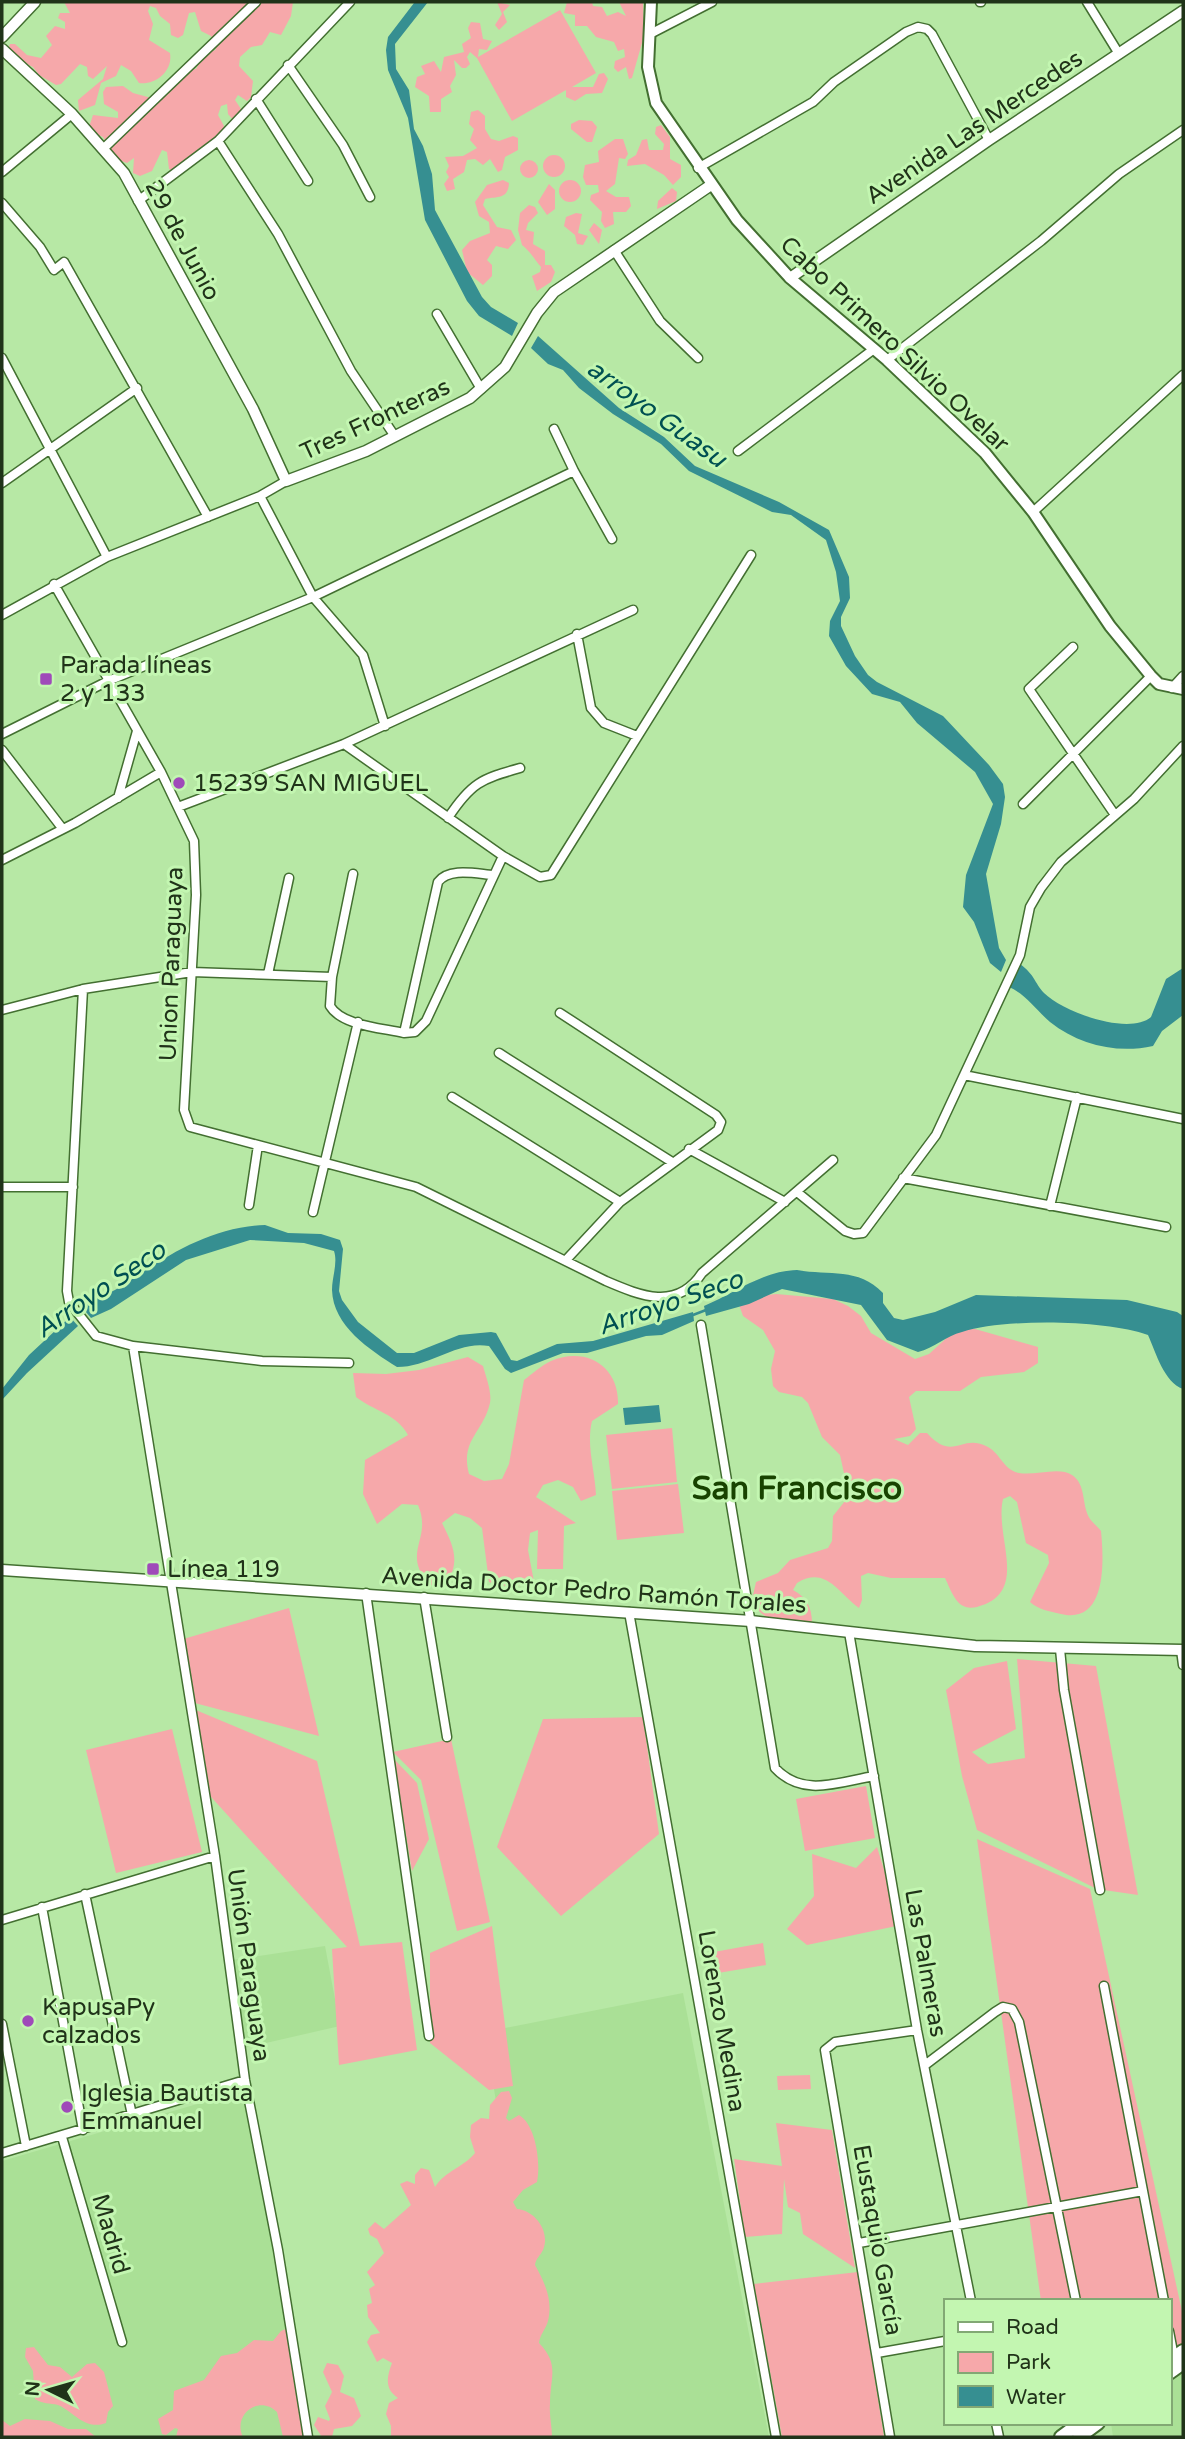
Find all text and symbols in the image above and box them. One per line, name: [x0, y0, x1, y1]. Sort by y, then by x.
street label: Avenida Las Mercedes: [860, 44, 1088, 211]
street label: 29 de Junio: [139, 175, 226, 305]
street label: Cabo Primero Silvio Ovelar: [774, 230, 1016, 459]
water label: arroyo Guasu: [581, 353, 733, 475]
street label: Tres Fronteras: [296, 372, 455, 467]
place label: Parada líneas 2 y 133: [60, 651, 212, 708]
marker: Parada líneas 2 y 133: [38, 671, 54, 687]
place label: 15239 SAN MIGUEL: [193, 769, 428, 798]
marker: 15239 SAN MIGUEL: [171, 775, 187, 791]
street label: Union Paraguaya: [154, 866, 189, 1062]
water label: Arroyo Seco: [29, 1234, 173, 1344]
water label: Arroyo Seco: [594, 1263, 748, 1342]
district label: San Francisco: [692, 1470, 902, 1508]
place label: Línea 119: [167, 1555, 280, 1584]
marker: Línea 119: [145, 1561, 161, 1577]
street label: Avenida Doctor Pedro Ramón Torales: [380, 1561, 808, 1620]
street label: Unión Paraguaya: [221, 1867, 276, 2064]
street label: Las Palmeras: [898, 1887, 953, 2039]
street label: Lorenzo Medina: [691, 1928, 752, 2114]
place label: KapusaPy calzados: [42, 1993, 155, 2050]
marker: KapusaPy calzados: [20, 2013, 36, 2029]
place label: Iglesia Bautista Emmanuel: [81, 2079, 253, 2136]
marker: Iglesia Bautista Emmanuel: [59, 2099, 75, 2115]
street label: Eustaquio García: [846, 2143, 909, 2338]
street label: Madrid: [85, 2191, 136, 2278]
legend: [944, 2299, 1171, 2425]
text: Road: [1006, 2315, 1059, 2340]
text: Park: [1006, 2350, 1051, 2375]
north arrow: [14, 2355, 84, 2425]
text: N: [21, 2380, 45, 2397]
text: Water: [1006, 2385, 1066, 2410]

